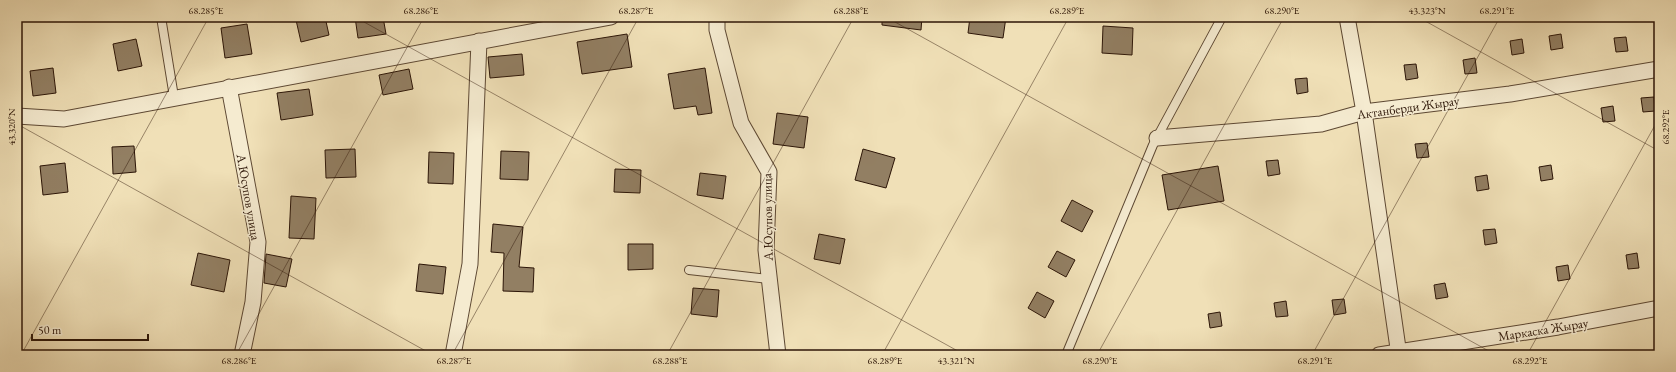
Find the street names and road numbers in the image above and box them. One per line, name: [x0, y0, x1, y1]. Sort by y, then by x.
street label: Актанберди Жырау: [1355, 92, 1461, 123]
street label: А.Юсупов улица: [232, 152, 265, 242]
street label: А.Юсупов улица: [758, 172, 777, 262]
street label: Маркаска Жырау: [1497, 314, 1590, 345]

